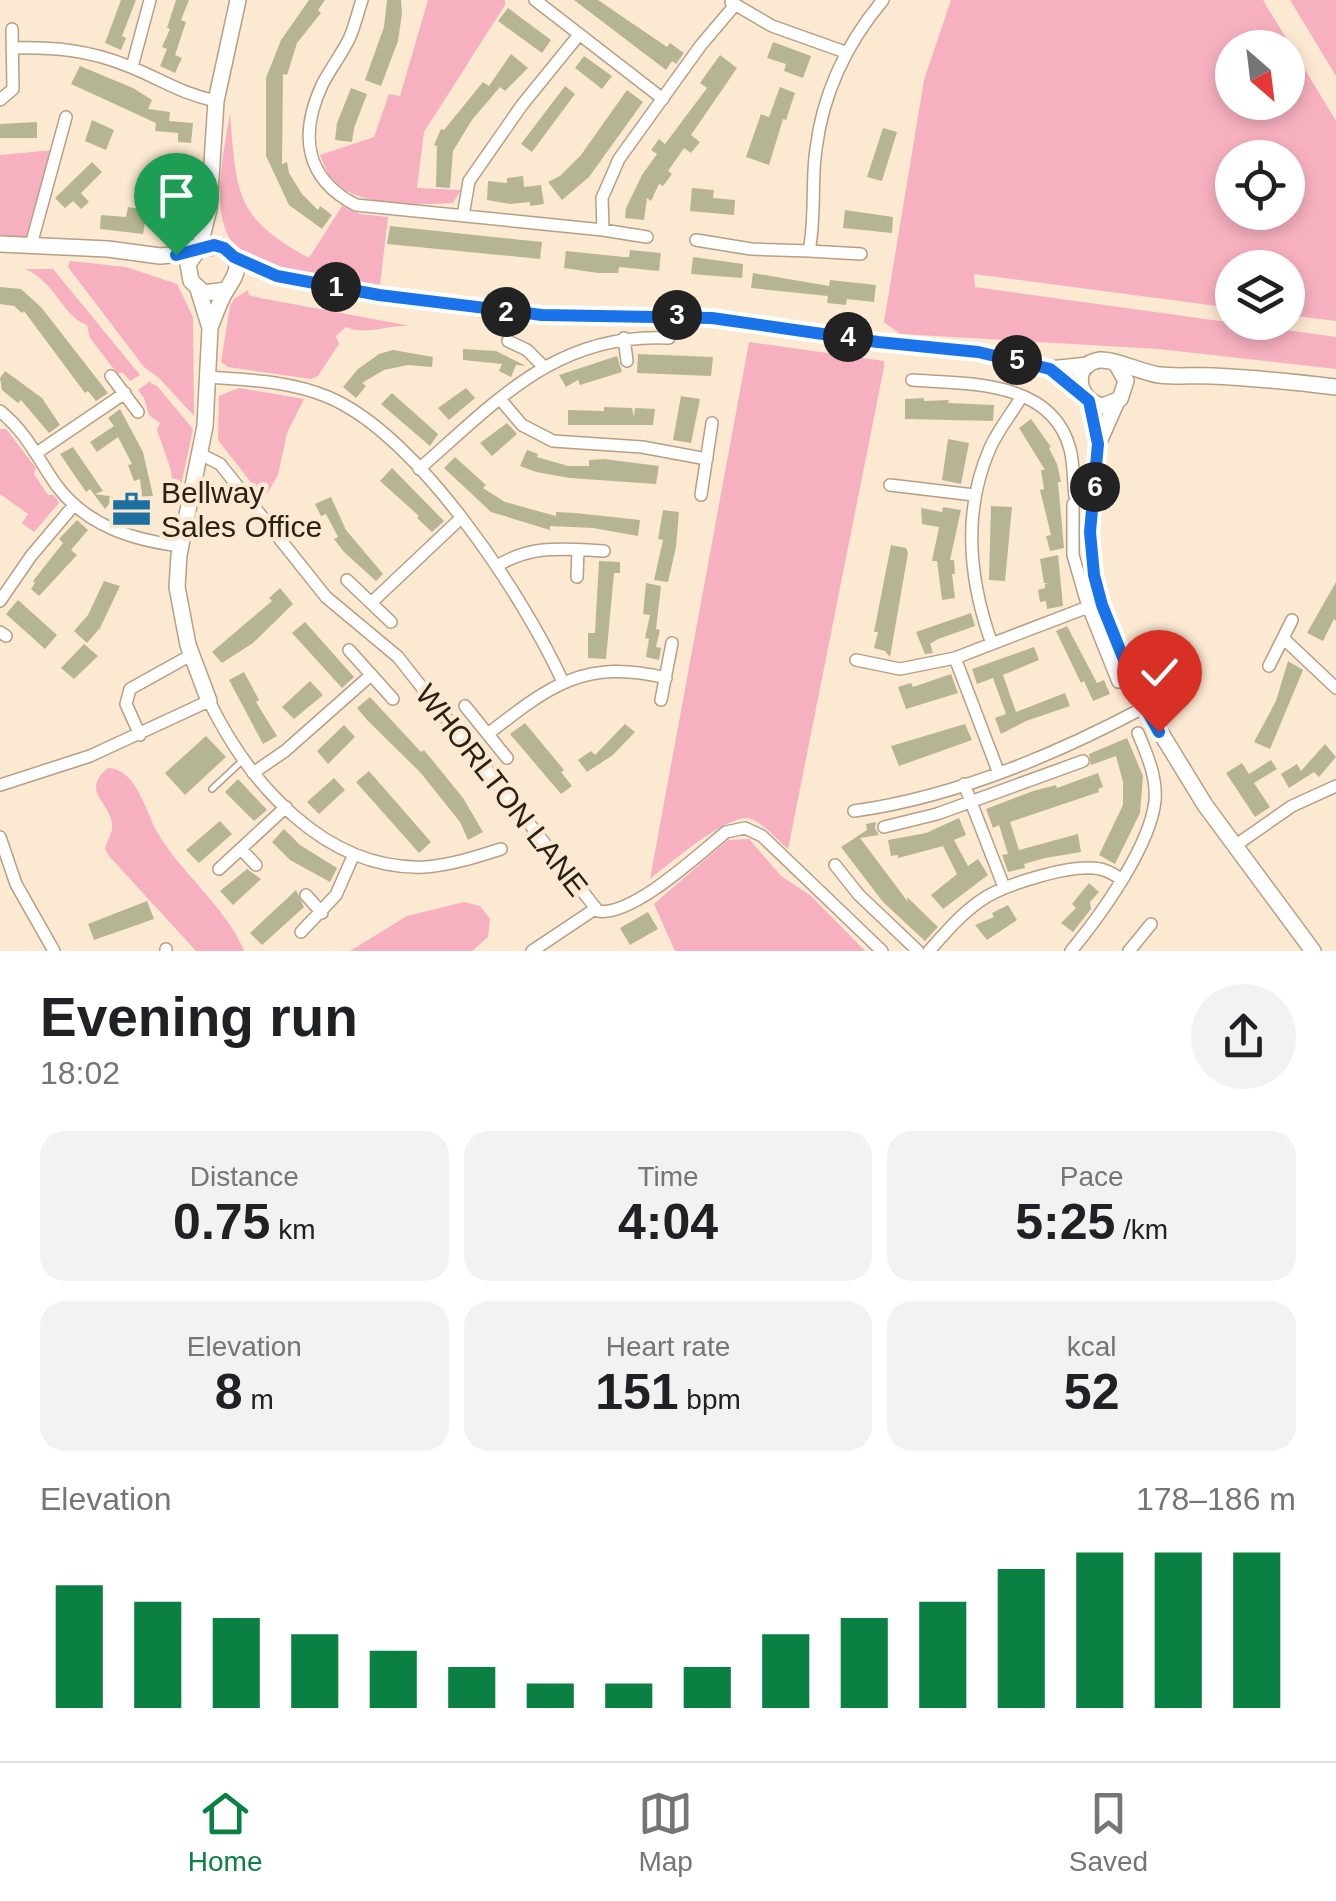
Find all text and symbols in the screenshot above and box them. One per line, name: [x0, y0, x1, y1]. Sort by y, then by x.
north arrow: [1215, 30, 1305, 120]
map controls: [1215, 30, 1305, 340]
button: locate: [1215, 140, 1305, 230]
pin: [134, 153, 219, 256]
icon: arrive: [149, 168, 204, 223]
button: layers: [1215, 250, 1305, 340]
pin: 1: [311, 262, 361, 312]
text: 1: [328, 271, 344, 302]
pin: 2: [481, 287, 531, 337]
pin: 3: [652, 290, 702, 340]
text: 2: [498, 296, 514, 327]
text: 3: [669, 299, 685, 330]
pin: 4: [823, 312, 873, 362]
text: 4: [840, 321, 856, 352]
pin: 5: [992, 335, 1042, 385]
text: 5: [1009, 344, 1025, 375]
pin: 6: [1070, 462, 1120, 512]
text: 6: [1087, 471, 1103, 502]
place label: Bellway Sales Office: [161, 476, 322, 543]
office icon: Bellway Sales Office: [110, 488, 152, 530]
pin: [1117, 630, 1202, 733]
icon: check: [1132, 645, 1187, 700]
street label: WHORLTON LANE: [409, 678, 595, 902]
button: share: [1191, 984, 1296, 1089]
text: Evening run: [40, 986, 358, 1048]
text: 18:02: [40, 1055, 120, 1091]
text: Distance: [190, 1161, 299, 1192]
text: Time: [637, 1161, 699, 1192]
text: Pace: [1060, 1161, 1124, 1192]
text: 0.75: [173, 1194, 270, 1250]
text: 4:04: [618, 1194, 718, 1250]
text: 5:25: [1015, 1194, 1115, 1250]
text: km: [270, 1214, 316, 1245]
text: /km: [1115, 1214, 1168, 1245]
text: Elevation: [187, 1331, 302, 1362]
text: Heart rate: [606, 1331, 730, 1362]
text: kcal: [1067, 1331, 1117, 1362]
text: 8: [215, 1364, 243, 1420]
text: 151: [595, 1364, 679, 1420]
text: 52: [1064, 1364, 1119, 1420]
text: m: [243, 1384, 274, 1415]
text: bpm: [679, 1384, 741, 1415]
text: Elevation: [40, 1481, 172, 1517]
text: 178–186 m: [1136, 1481, 1296, 1517]
tab: Home: [188, 1786, 263, 1878]
tab: Map: [638, 1786, 693, 1878]
tab: Saved: [1069, 1786, 1148, 1878]

